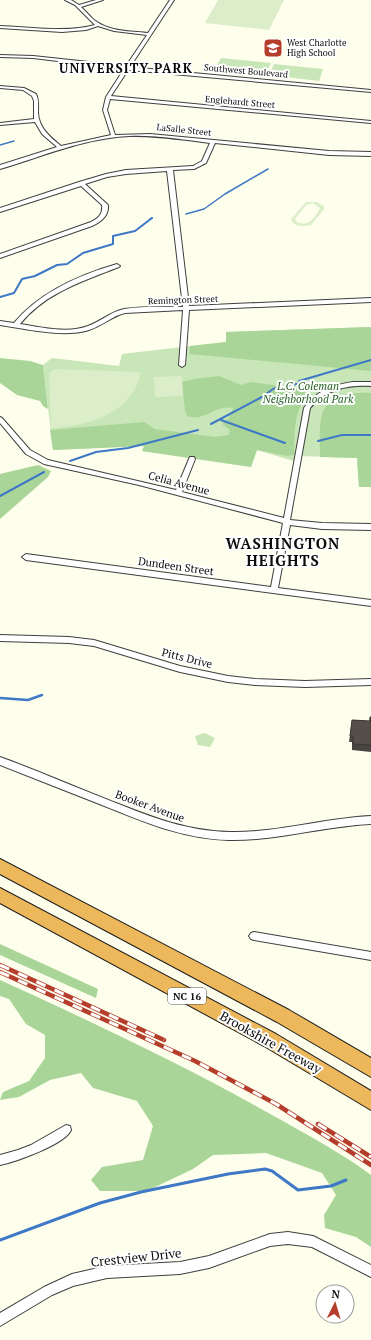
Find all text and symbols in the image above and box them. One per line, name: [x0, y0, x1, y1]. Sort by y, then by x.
school or university icon: West Charlotte High School: [262, 37, 284, 59]
place label: West Charlotte High School: [287, 37, 347, 59]
district label: UNIVERSITY PARK: [59, 59, 193, 77]
street label: Southwest Boulevard: [203, 61, 289, 81]
street label: Englehardt Street: [204, 93, 276, 111]
street label: LaSalle Street: [156, 121, 213, 139]
street label: Remington Street: [148, 293, 219, 307]
park label: L.C. Coleman Neighborhood Park: [262, 379, 354, 406]
street label: Celia Avenue: [147, 468, 212, 498]
district label: WASHINGTON HEIGHTS: [226, 533, 340, 570]
street label: Dundeen Street: [137, 554, 215, 578]
street label: Pitts Drive: [160, 645, 214, 671]
street label: Booker Avenue: [113, 787, 187, 825]
road number: NC 16: [168, 988, 206, 1004]
street label: Brookshire Freeway: [217, 1007, 325, 1078]
street label: Crestview Drive: [90, 1243, 182, 1271]
north arrow: [315, 1284, 355, 1324]
text: N: [331, 1287, 341, 1301]

